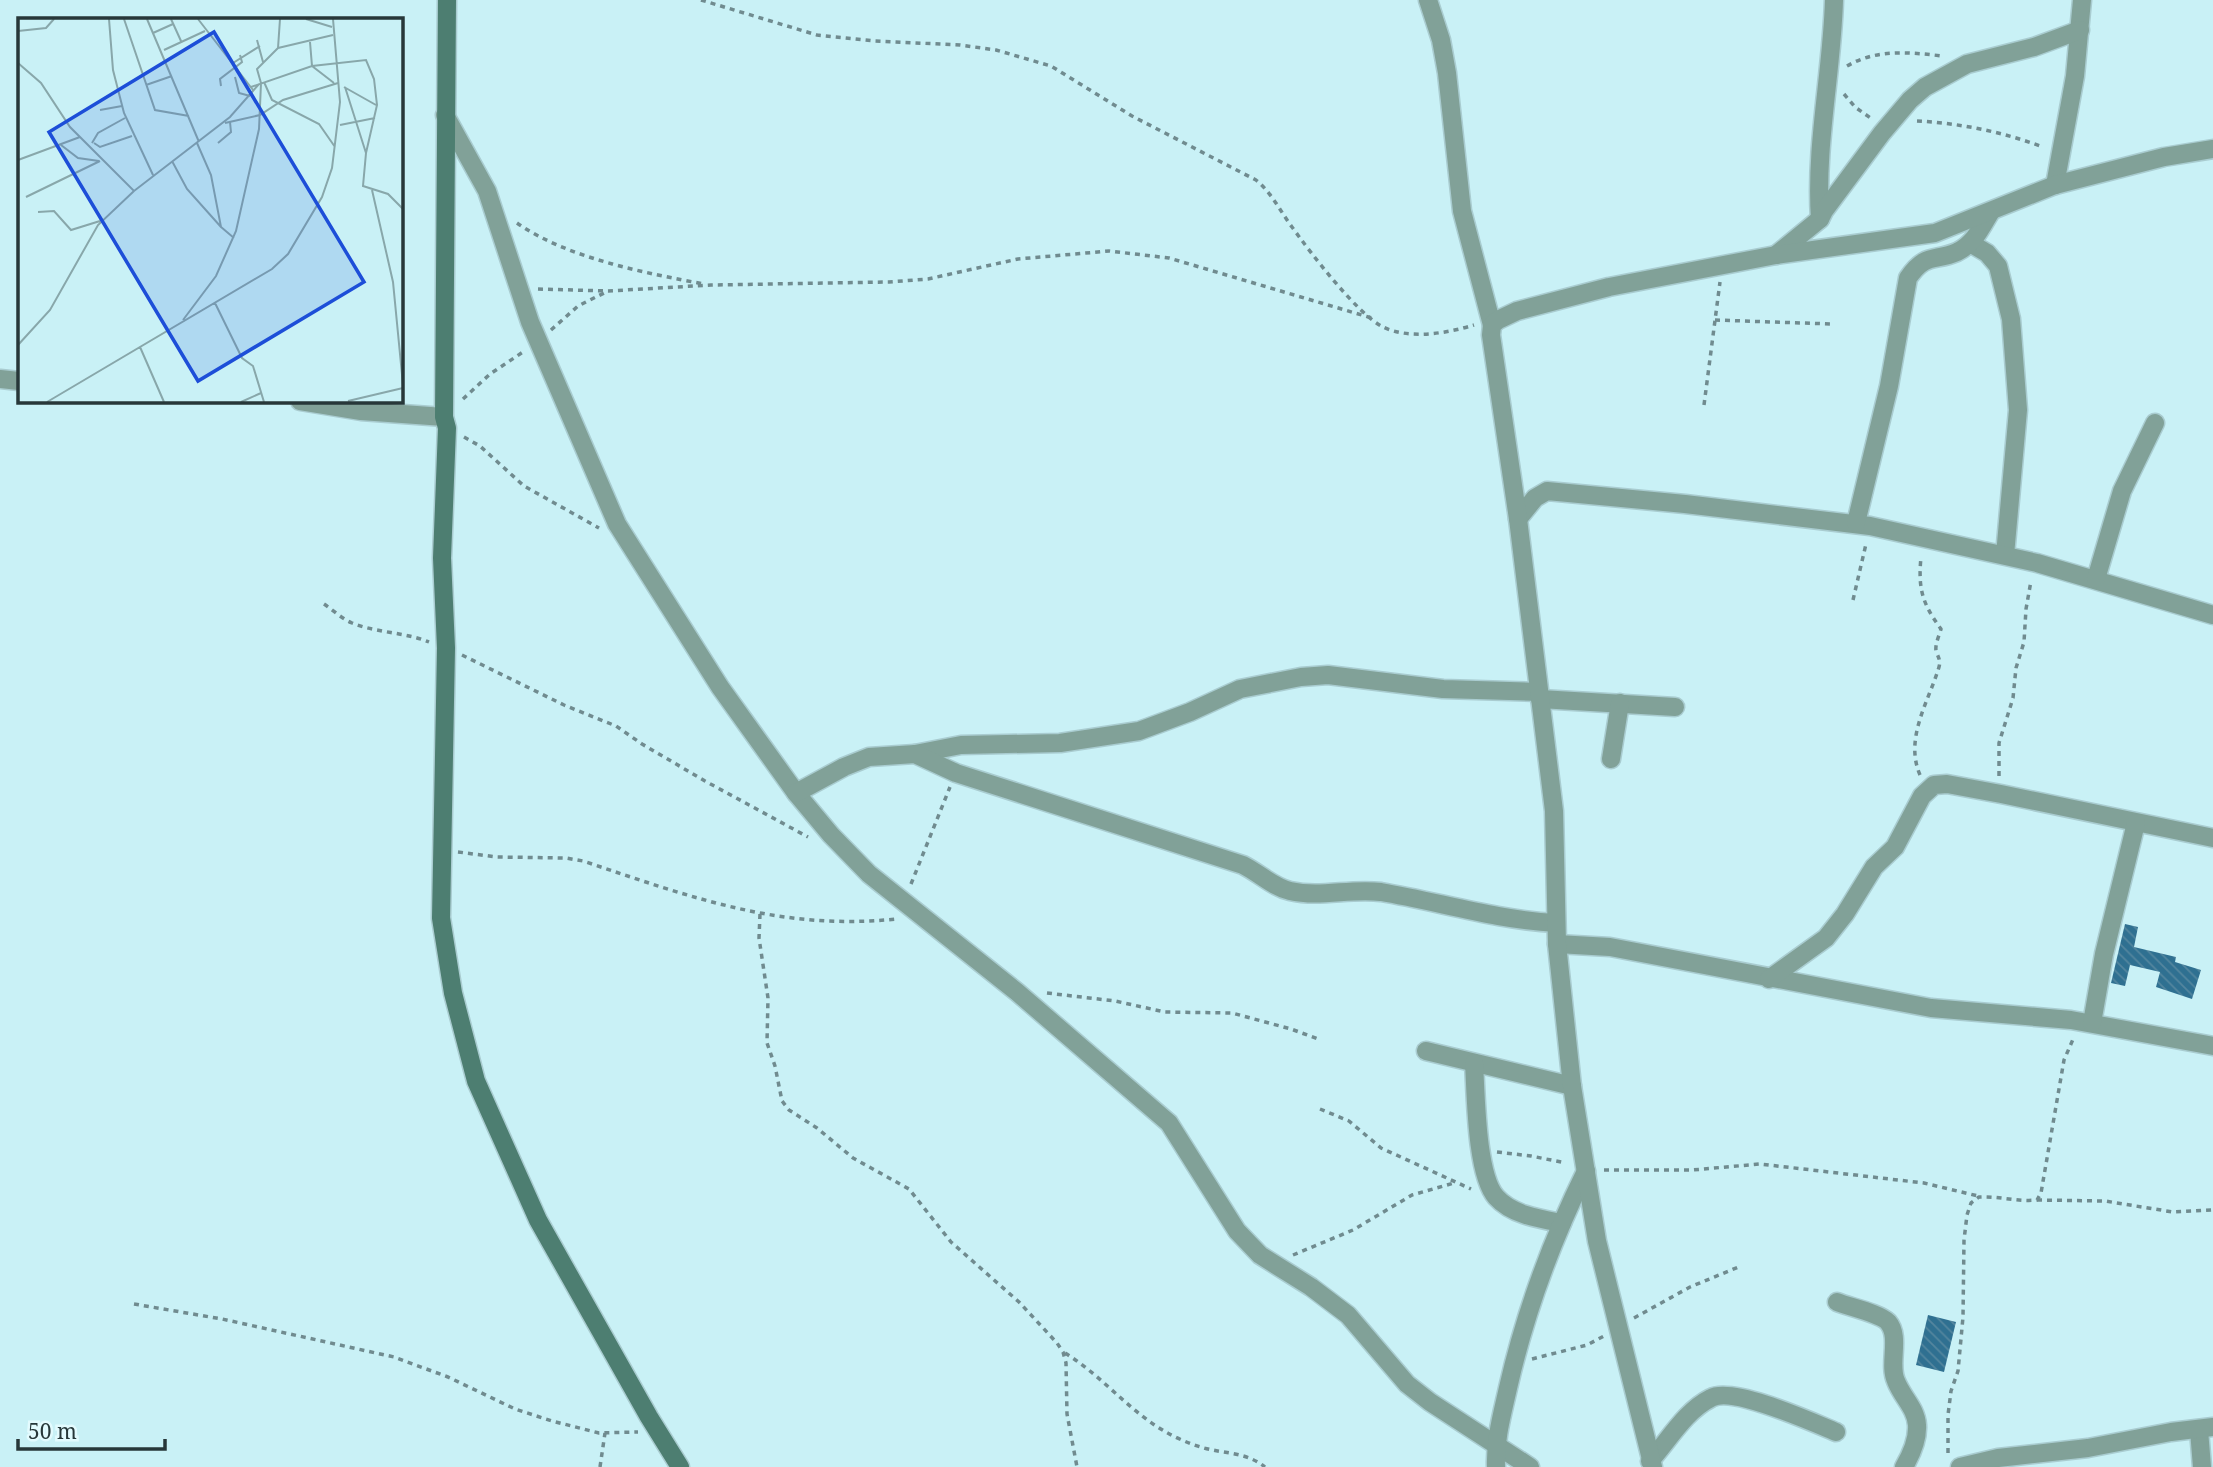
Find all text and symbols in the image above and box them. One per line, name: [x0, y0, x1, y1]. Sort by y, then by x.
inset map: [18, 18, 402, 402]
scale bar: [18, 1408, 164, 1452]
text: 50 m: [28, 1417, 77, 1445]

